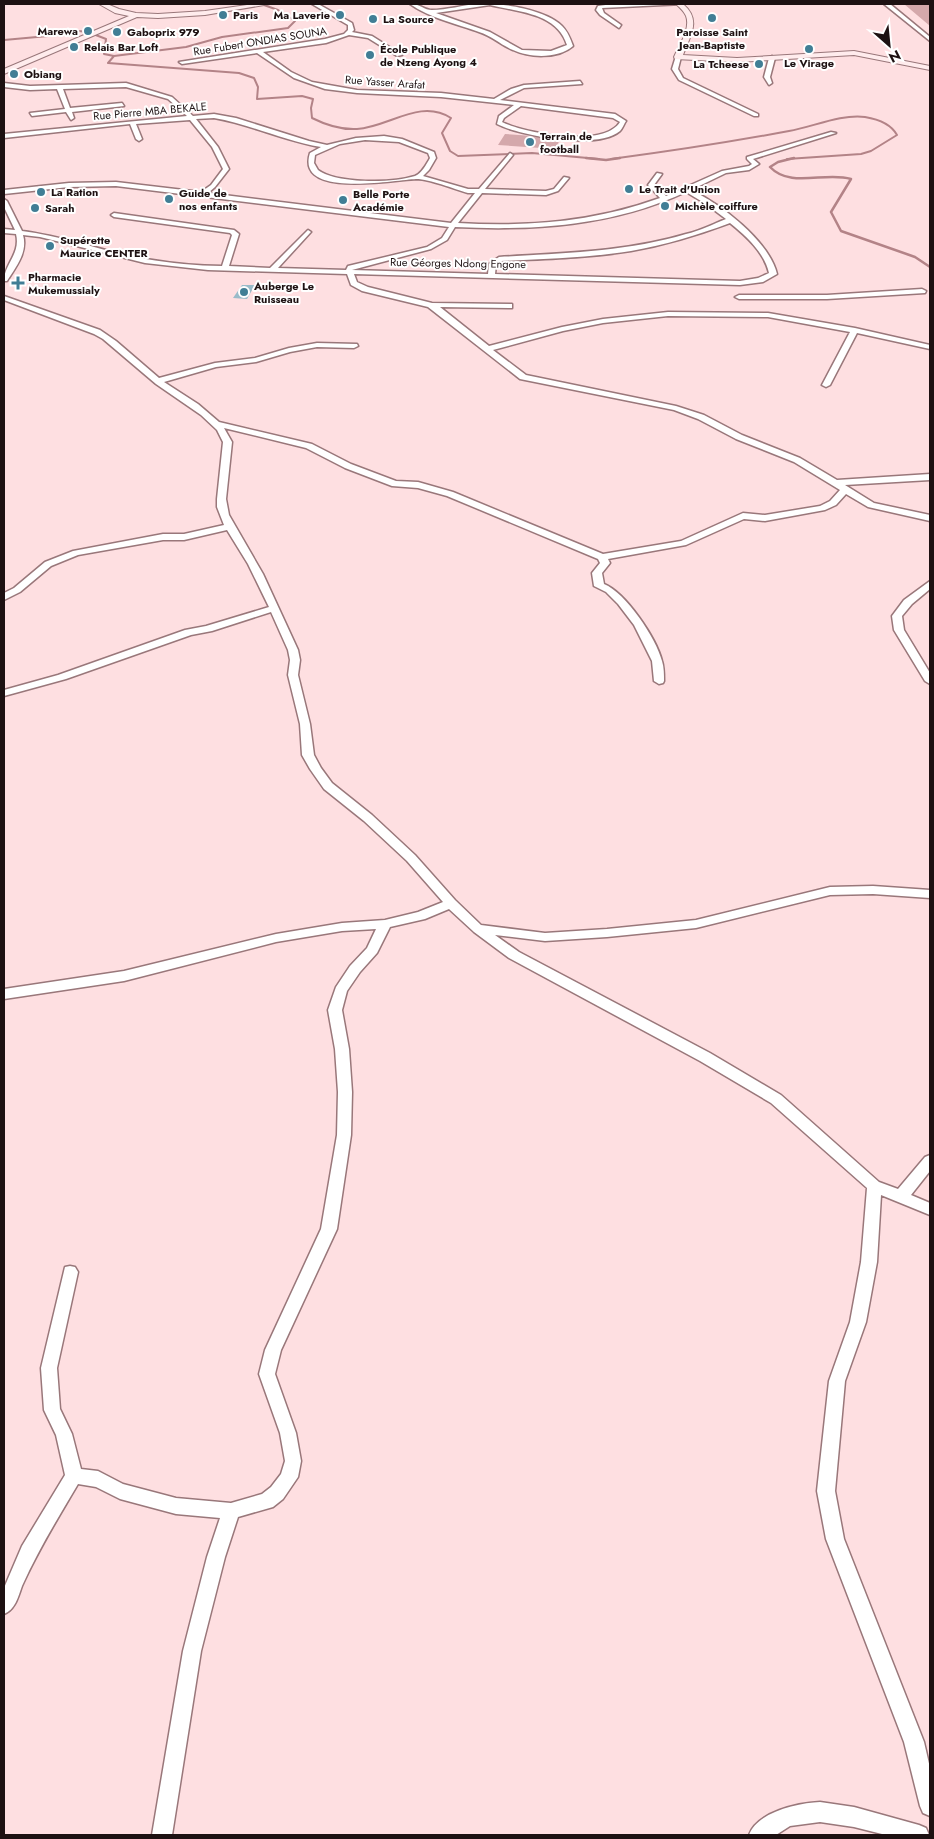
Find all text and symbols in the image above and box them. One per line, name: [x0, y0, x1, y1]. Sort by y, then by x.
place label: Paris: [233, 7, 258, 23]
place label: Ma Laverie: [273, 7, 330, 23]
marker: Paris: [217, 9, 229, 21]
marker: Ma Laverie: [334, 9, 346, 21]
place label: La Source: [383, 11, 434, 27]
marker: Paroisse Saint Jean-Baptiste: [706, 12, 718, 24]
marker: La Source: [367, 13, 379, 25]
north arrow: [864, 20, 914, 70]
street label: Rue Fubert ONDIAS SOUNA: [192, 22, 329, 59]
place label: Marewa: [37, 23, 78, 39]
place label: Gaboprix 979: [127, 24, 200, 40]
place label: Paroisse Saint Jean-Baptiste: [676, 24, 748, 53]
marker: Marewa: [82, 25, 94, 37]
marker: Gaboprix 979: [111, 26, 123, 38]
place label: Relais Bar Loft: [84, 39, 159, 55]
marker: Relais Bar Loft: [68, 41, 80, 53]
place label: École Publique de Nzeng Ayong 4: [380, 41, 477, 70]
marker: Le Virage: [803, 43, 815, 55]
text: N: [885, 45, 904, 68]
marker: École Publique de Nzeng Ayong 4: [364, 49, 376, 61]
place label: Le Virage: [784, 55, 834, 71]
place label: La Tcheese: [693, 56, 749, 72]
marker: La Tcheese: [753, 58, 765, 70]
place label: Obiang: [24, 66, 62, 82]
marker: Obiang: [8, 68, 20, 80]
street label: Rue Yasser Arafat: [344, 71, 426, 93]
street label: Rue Pierre MBA BEKALE: [93, 98, 207, 124]
place label: Terrain de football: [540, 128, 592, 157]
marker: Terrain de football: [524, 136, 536, 148]
place label: Le Trait d'Union: [639, 181, 720, 197]
marker: Le Trait d'Union: [623, 183, 635, 195]
place label: La Ration: [51, 184, 98, 200]
place label: Guide de nos enfants: [179, 185, 237, 214]
marker: La Ration: [35, 186, 47, 198]
place label: Belle Porte Académie: [352, 186, 410, 215]
marker: Guide de nos enfants: [163, 193, 175, 205]
marker: Belle Porte Académie: [337, 194, 349, 206]
place label: Michèle coiffure: [675, 198, 758, 214]
place label: Sarah: [45, 200, 75, 216]
marker: Michèle coiffure: [659, 200, 671, 212]
marker: Sarah: [29, 202, 41, 214]
place label: Supérette Maurice CENTER: [60, 232, 149, 261]
marker: Supérette Maurice CENTER: [44, 240, 56, 252]
street label: Rue Géorges Ndong Engone: [390, 254, 526, 272]
place label: Pharmacie Mukemussialy: [28, 269, 100, 298]
marker: Pharmacie Mukemussialy: [12, 277, 24, 289]
place label: Auberge Le Ruisseau: [253, 278, 314, 307]
marker: Auberge Le Ruisseau: [238, 286, 250, 298]

